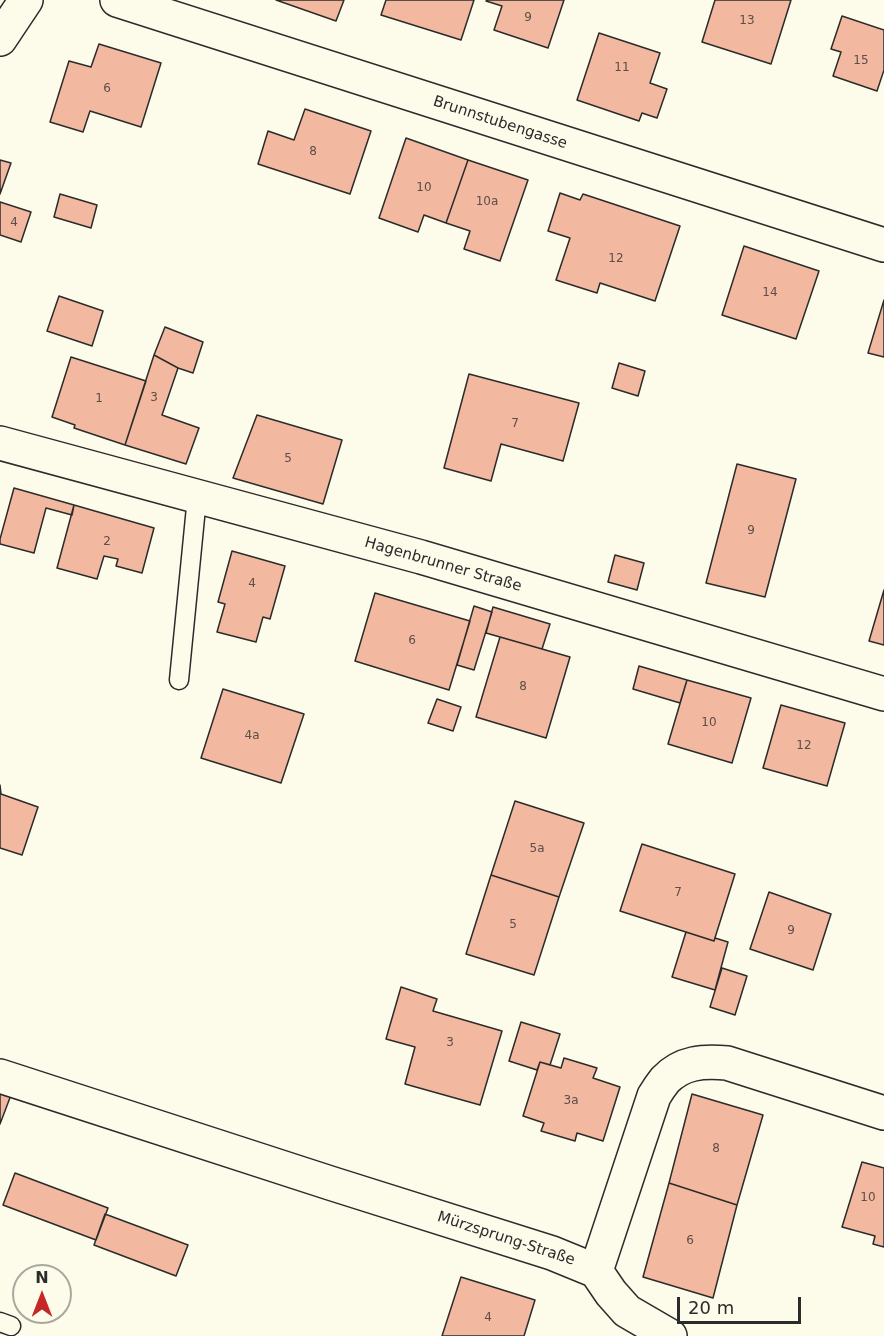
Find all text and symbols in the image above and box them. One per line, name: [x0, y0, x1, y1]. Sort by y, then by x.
house number: 9: [524, 11, 532, 25]
house number: 13: [739, 14, 755, 28]
house number: 15: [853, 54, 869, 68]
house number: 11: [614, 61, 630, 75]
house number: 6: [103, 82, 111, 96]
street label: Brunnstubengasse: [431, 93, 569, 153]
house number: 8: [309, 145, 317, 159]
house number: 10: [416, 181, 432, 195]
house number: 10a: [476, 195, 498, 209]
house number: 4: [10, 216, 18, 230]
house number: 12: [608, 252, 624, 266]
house number: 14: [762, 286, 778, 300]
house number: 3: [150, 391, 158, 405]
house number: 1: [95, 392, 103, 406]
house number: 7: [511, 417, 519, 431]
house number: 5: [284, 452, 292, 466]
house number: 9: [747, 524, 755, 538]
street label: Hagenbrunner Straße: [362, 534, 524, 596]
house number: 2: [103, 535, 111, 549]
house number: 4: [248, 577, 256, 591]
house number: 6: [408, 634, 416, 648]
house number: 8: [519, 680, 527, 694]
house number: 10: [701, 716, 717, 730]
house number: 4a: [245, 729, 259, 743]
house number: 12: [796, 739, 812, 753]
house number: 5a: [530, 842, 544, 856]
house number: 7: [674, 886, 682, 900]
house number: 5: [509, 918, 517, 932]
house number: 9: [787, 924, 795, 938]
house number: 3: [446, 1036, 454, 1050]
house number: 3a: [564, 1094, 578, 1108]
house number: 8: [712, 1142, 720, 1156]
house number: 10: [860, 1191, 876, 1205]
street label: Mürzsprung-Straße: [435, 1208, 577, 1270]
house number: 6: [686, 1234, 694, 1248]
north arrow: [12, 1264, 72, 1324]
text: N: [35, 1268, 49, 1287]
scale bar: [680, 1285, 804, 1323]
text: 20 m: [688, 1297, 734, 1318]
house number: 4: [484, 1311, 492, 1325]

